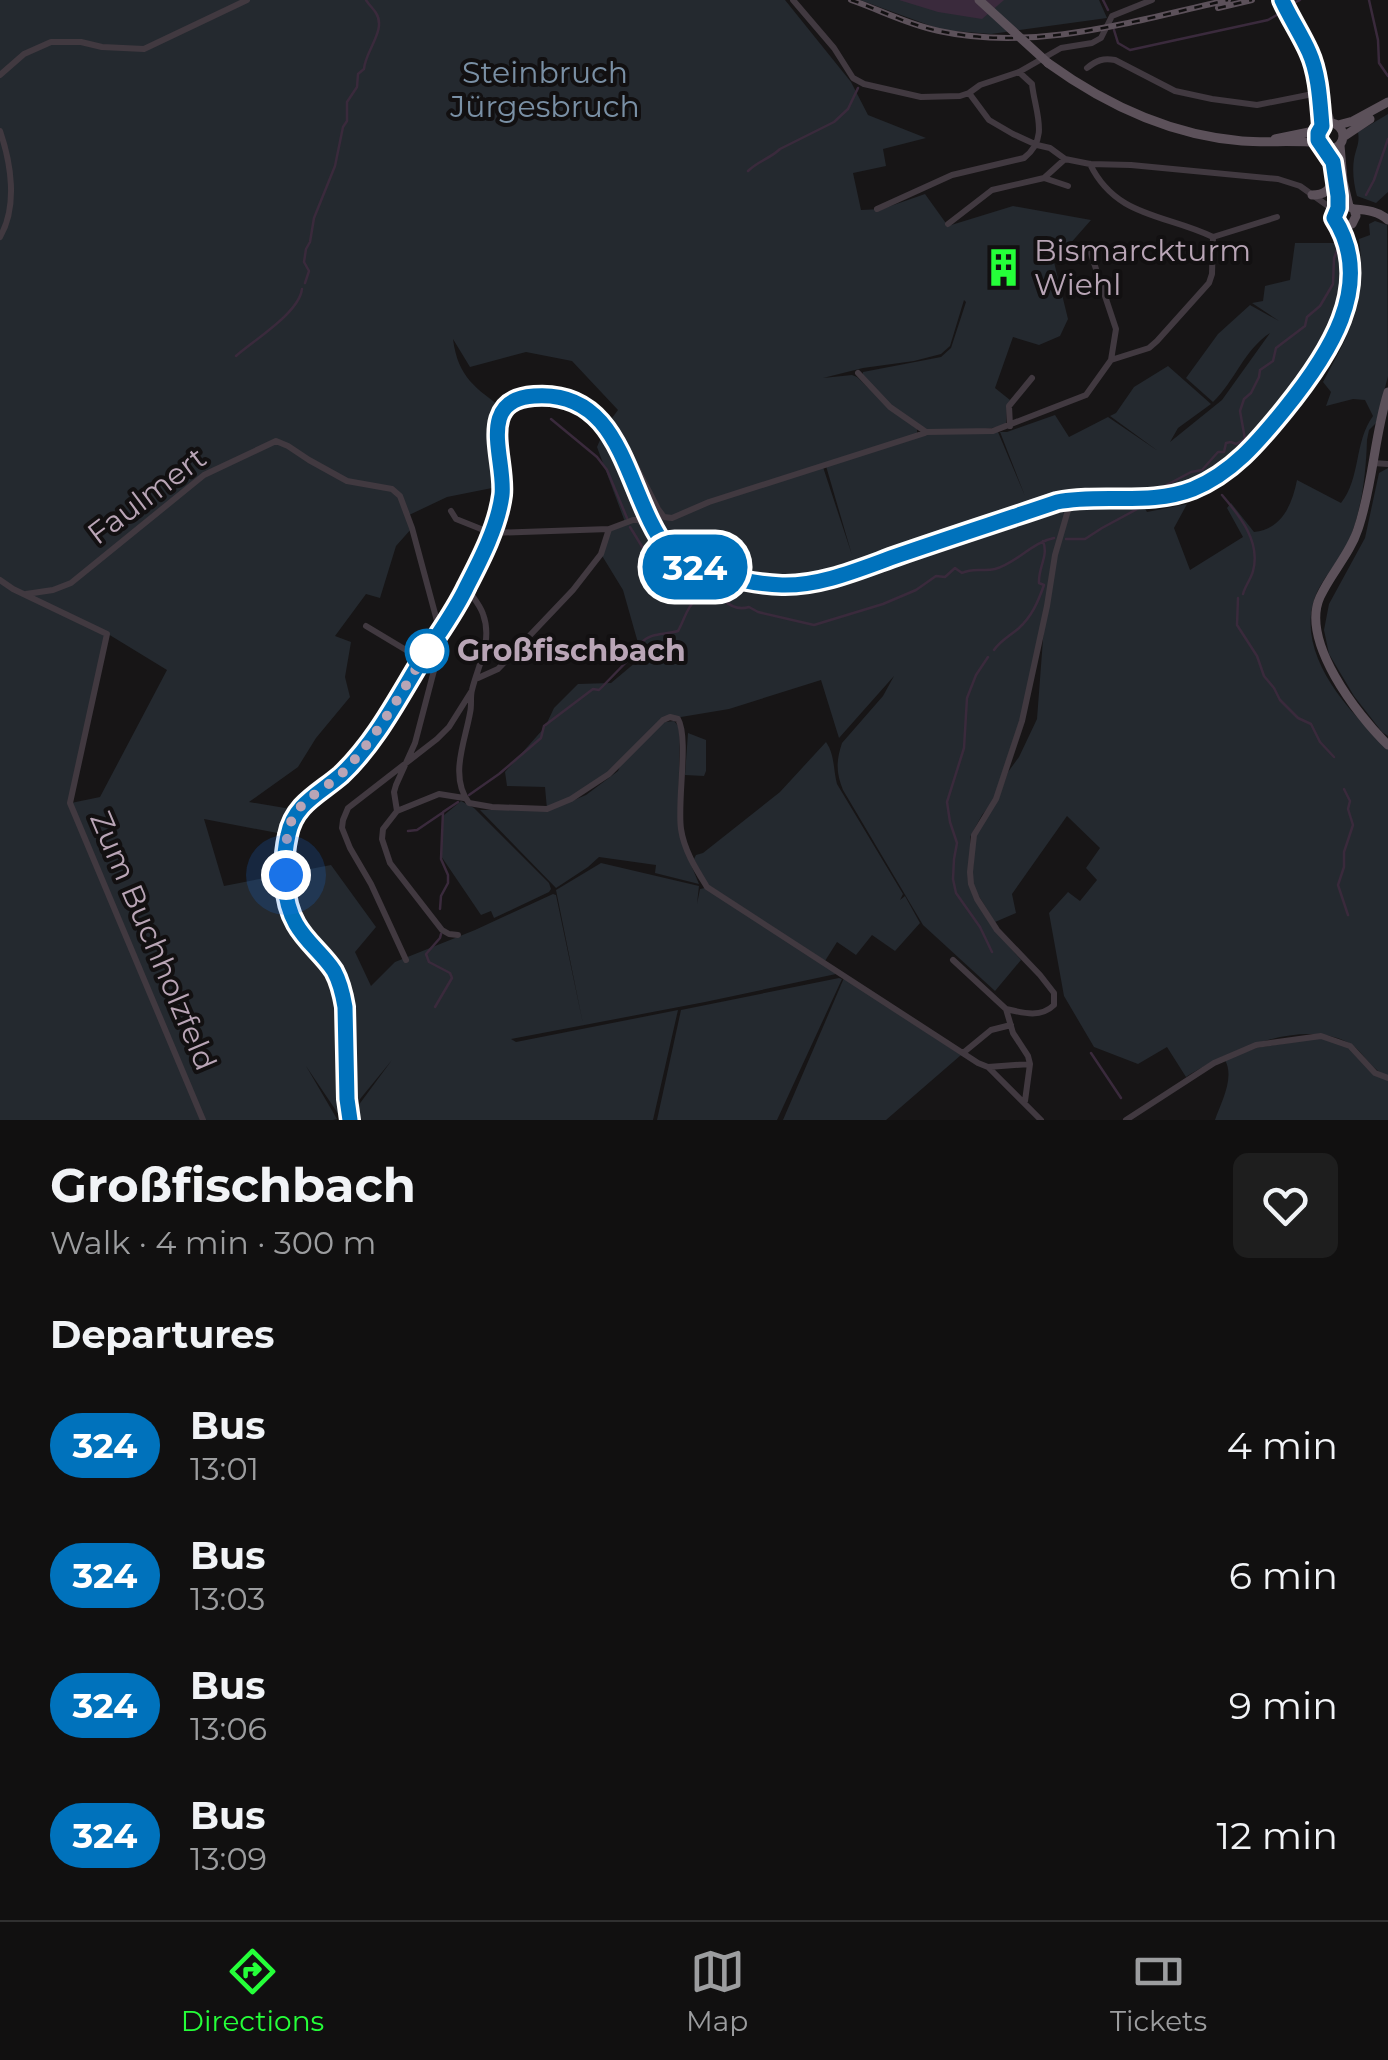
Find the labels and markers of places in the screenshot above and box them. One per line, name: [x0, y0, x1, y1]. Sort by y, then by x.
place label: Bismarckturm Wiehl: [1034, 232, 1251, 303]
building icon: Bismarckturm Wiehl: [983, 247, 1025, 289]
marker: Großfischbach: [406, 630, 448, 672]
place label: Großfischbach: [457, 632, 686, 669]

